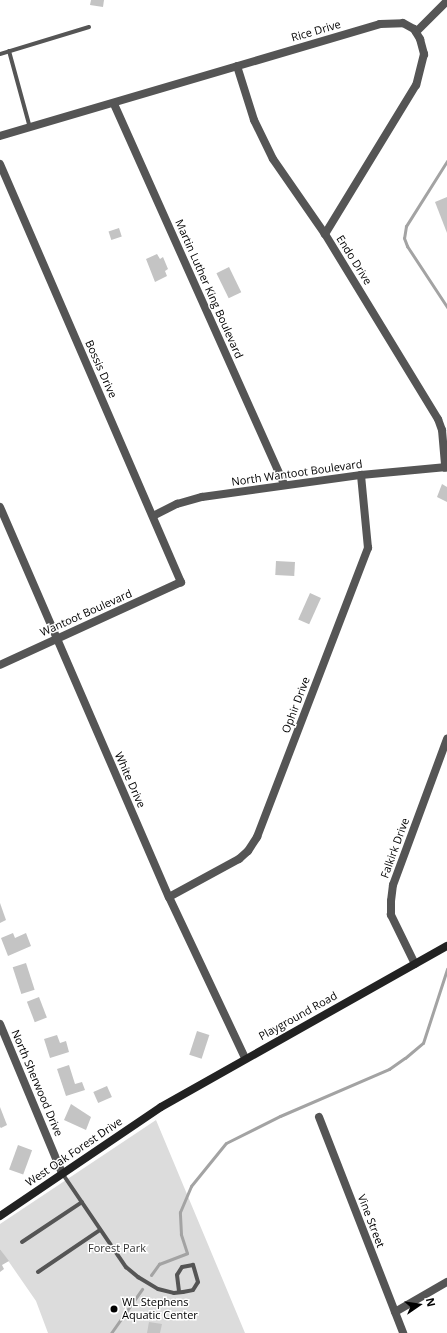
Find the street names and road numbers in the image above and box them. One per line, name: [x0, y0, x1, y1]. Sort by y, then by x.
street label: Rice Drive: [290, 18, 342, 44]
street label: Martin Luther King Boulevard: [172, 217, 246, 361]
street label: Endo Drive: [334, 233, 374, 287]
street label: Bossis Drive: [82, 338, 120, 400]
street label: North Wantoot Boulevard: [231, 457, 363, 489]
street label: Wantoot Boulevard: [38, 587, 134, 639]
street label: Ophir Drive: [279, 675, 313, 735]
street label: White Drive: [112, 750, 148, 810]
street label: Falkirk Drive: [378, 816, 412, 880]
street label: Playground Road: [257, 989, 339, 1043]
street label: North Sherwood Drive: [9, 1028, 65, 1138]
street label: West Oak Forest Drive: [23, 1115, 125, 1189]
street label: Vine Street: [355, 1193, 387, 1249]

